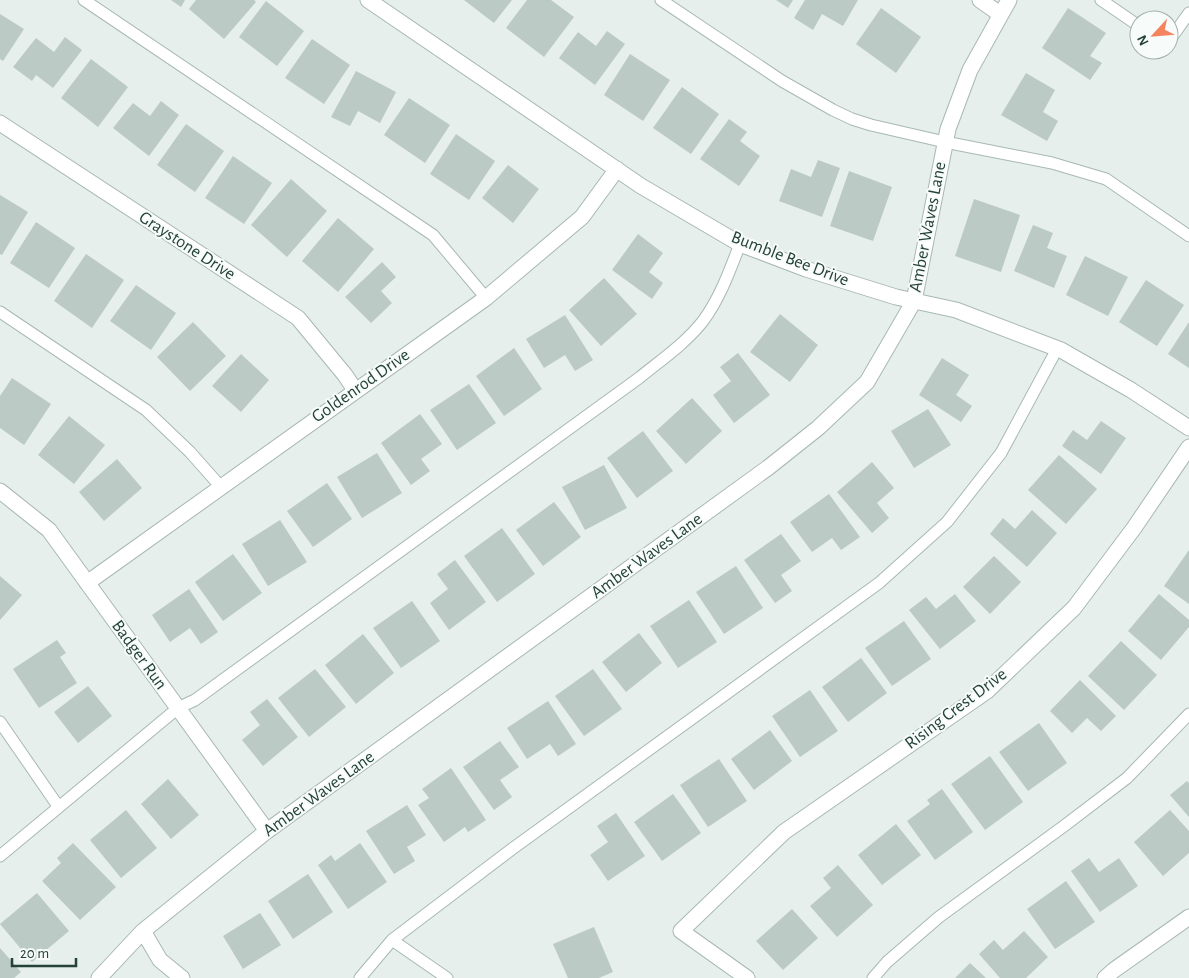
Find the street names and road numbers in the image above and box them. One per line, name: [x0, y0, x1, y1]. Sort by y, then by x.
street label: Amber Waves Lane: [907, 160, 949, 294]
street label: Graystone Drive: [136, 208, 238, 284]
street label: Bumble Bee Drive: [729, 228, 851, 290]
street label: Goldenrod Drive: [309, 346, 413, 426]
street label: Amber Waves Lane: [588, 510, 706, 602]
street label: Badger Run: [108, 617, 170, 693]
street label: Rising Crest Drive: [902, 665, 1010, 753]
street label: Amber Waves Lane: [260, 748, 378, 840]

